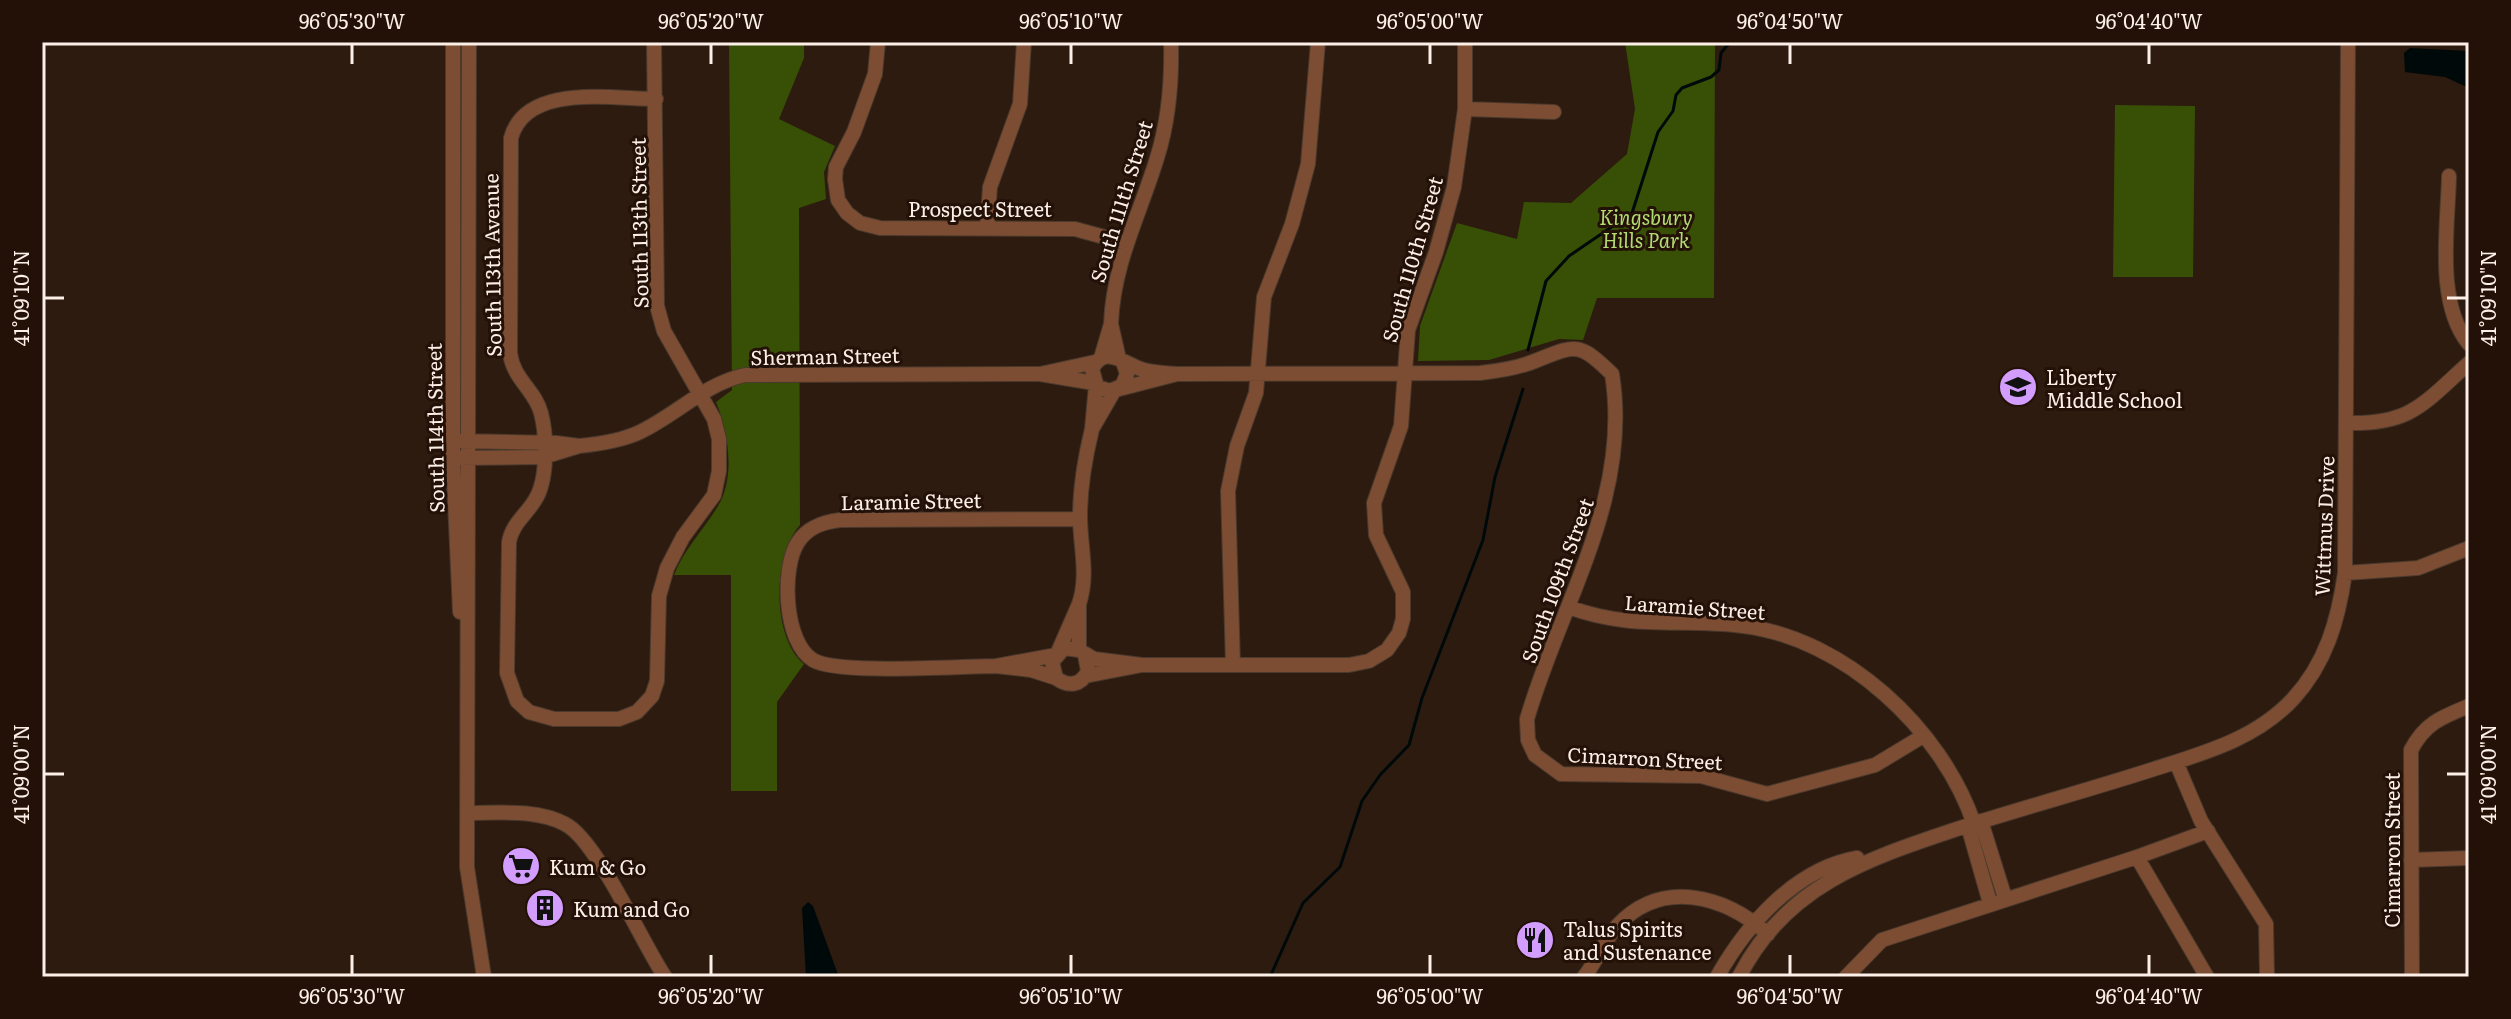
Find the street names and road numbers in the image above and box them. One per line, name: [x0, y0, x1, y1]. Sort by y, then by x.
street label: South 111th Street: [1081, 116, 1159, 286]
street label: South 113th Street: [622, 137, 654, 309]
street label: South 110th Street: [1373, 172, 1449, 346]
street label: South 113th Avenue: [474, 173, 508, 357]
street label: Prospect Street: [908, 193, 1052, 223]
street label: Sherman Street: [750, 339, 900, 371]
street label: South 114th Street: [418, 343, 450, 513]
street label: Wittmus Drive: [2306, 455, 2340, 597]
street label: Laramie Street: [840, 484, 982, 516]
street label: South 109th Street: [1512, 493, 1600, 667]
street label: Laramie Street: [1624, 586, 1766, 626]
street label: Cimarron Street: [1567, 738, 1723, 776]
street label: Cimarron Street: [2376, 772, 2406, 928]

